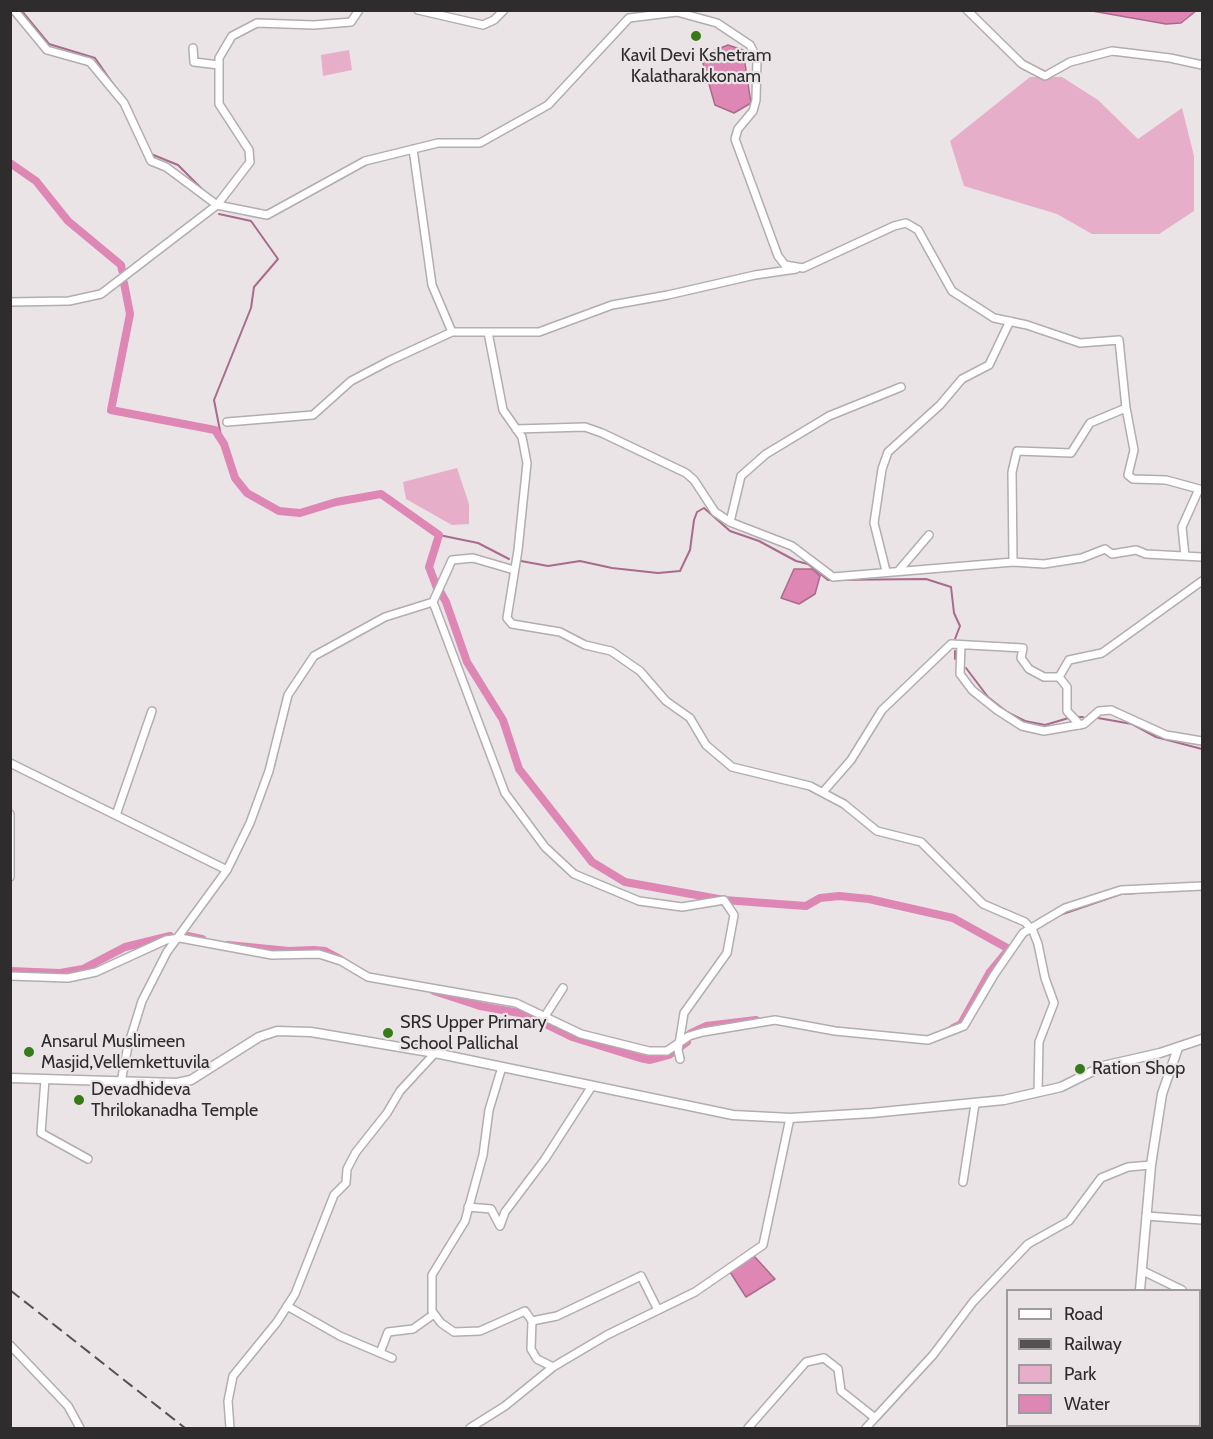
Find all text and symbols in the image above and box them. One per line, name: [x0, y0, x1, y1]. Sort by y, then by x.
marker: Kavil Devi Kshetram Kalatharakkonam: [689, 29, 703, 43]
place label: Kavil Devi Kshetram Kalatharakkonam: [621, 45, 771, 88]
place label: SRS Upper Primary School Pallichal: [400, 1012, 547, 1054]
marker: SRS Upper Primary School Pallichal: [381, 1026, 395, 1040]
place label: Ansarul Muslimeen Masjid,Vellemkettuvila: [41, 1031, 210, 1074]
marker: Ansarul Muslimeen Masjid,Vellemkettuvila: [22, 1045, 36, 1059]
place label: Ration Shop: [1092, 1058, 1185, 1080]
marker: Ration Shop: [1073, 1062, 1087, 1076]
place label: Devadhideva Thrilokanadha Temple: [91, 1079, 258, 1122]
marker: Devadhideva Thrilokanadha Temple: [72, 1093, 86, 1107]
legend: [1006, 1289, 1201, 1427]
text: Road: [1064, 1303, 1103, 1325]
text: Railway: [1064, 1333, 1122, 1355]
text: Park: [1064, 1363, 1096, 1385]
text: Water: [1064, 1393, 1110, 1415]

